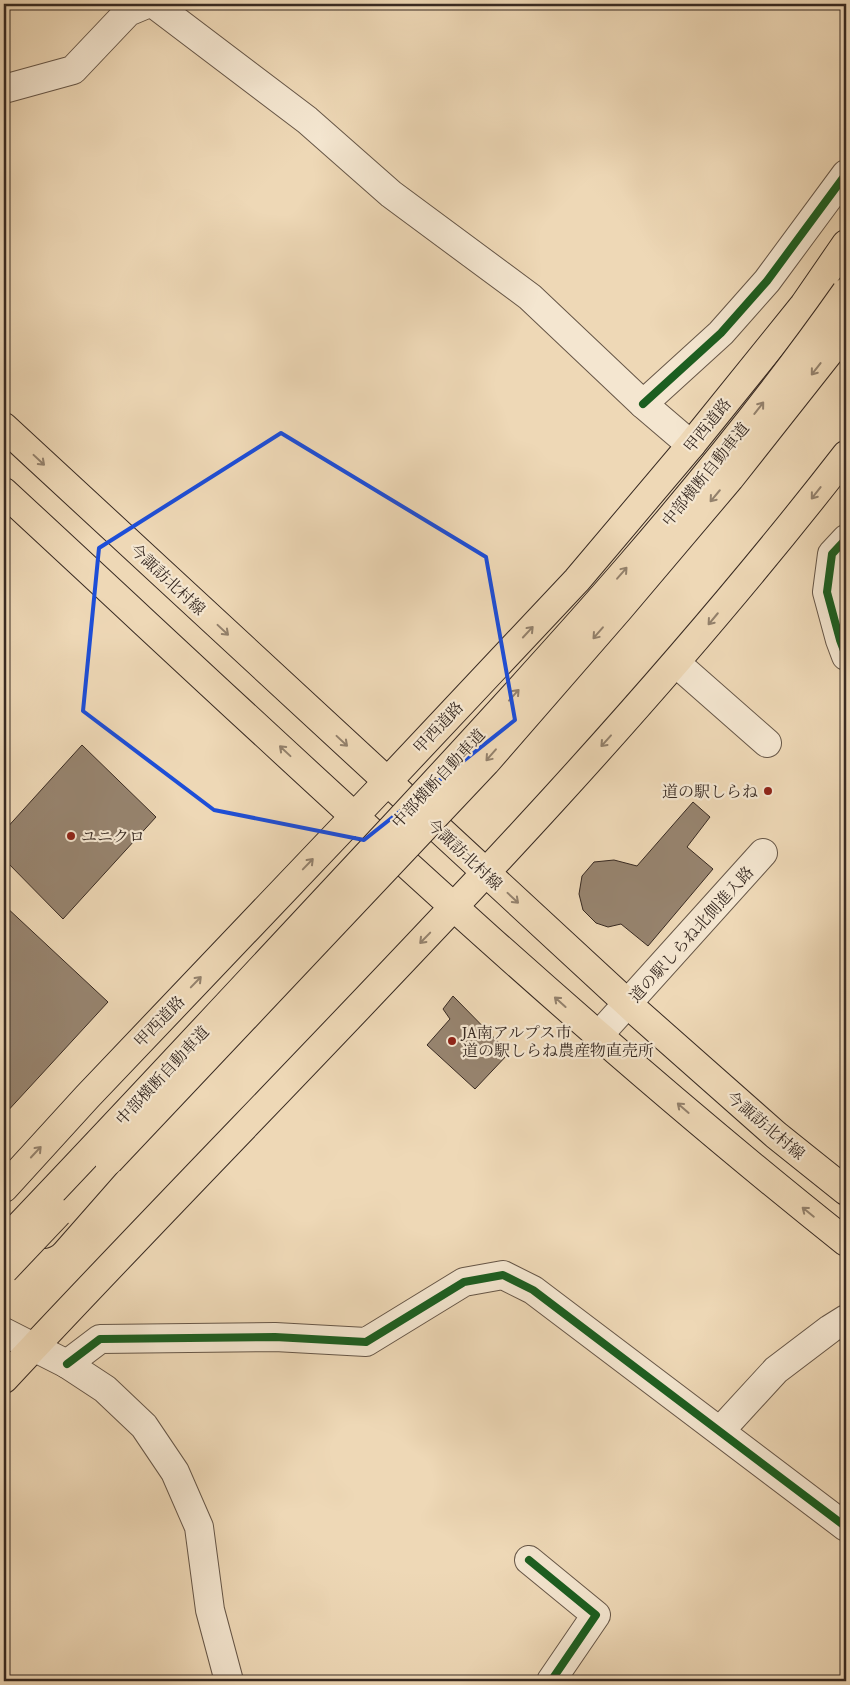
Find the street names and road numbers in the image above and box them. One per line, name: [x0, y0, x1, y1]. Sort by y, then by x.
street label: 甲西道路: [678, 393, 736, 457]
street label: 中部横断自動車道: [655, 417, 755, 531]
street label: 今諏訪北村線: [125, 537, 211, 621]
street label: 甲西道路: [407, 695, 469, 759]
street label: 中部横断自動車道: [386, 723, 490, 833]
street label: 今諏訪北村線: [422, 812, 508, 896]
street label: 道の駅しらね北側進入路: [623, 861, 759, 1007]
street label: 甲西道路: [128, 990, 190, 1052]
street label: 中部横断自動車道: [110, 1020, 214, 1130]
street label: 今諏訪北村線: [722, 1085, 810, 1165]

